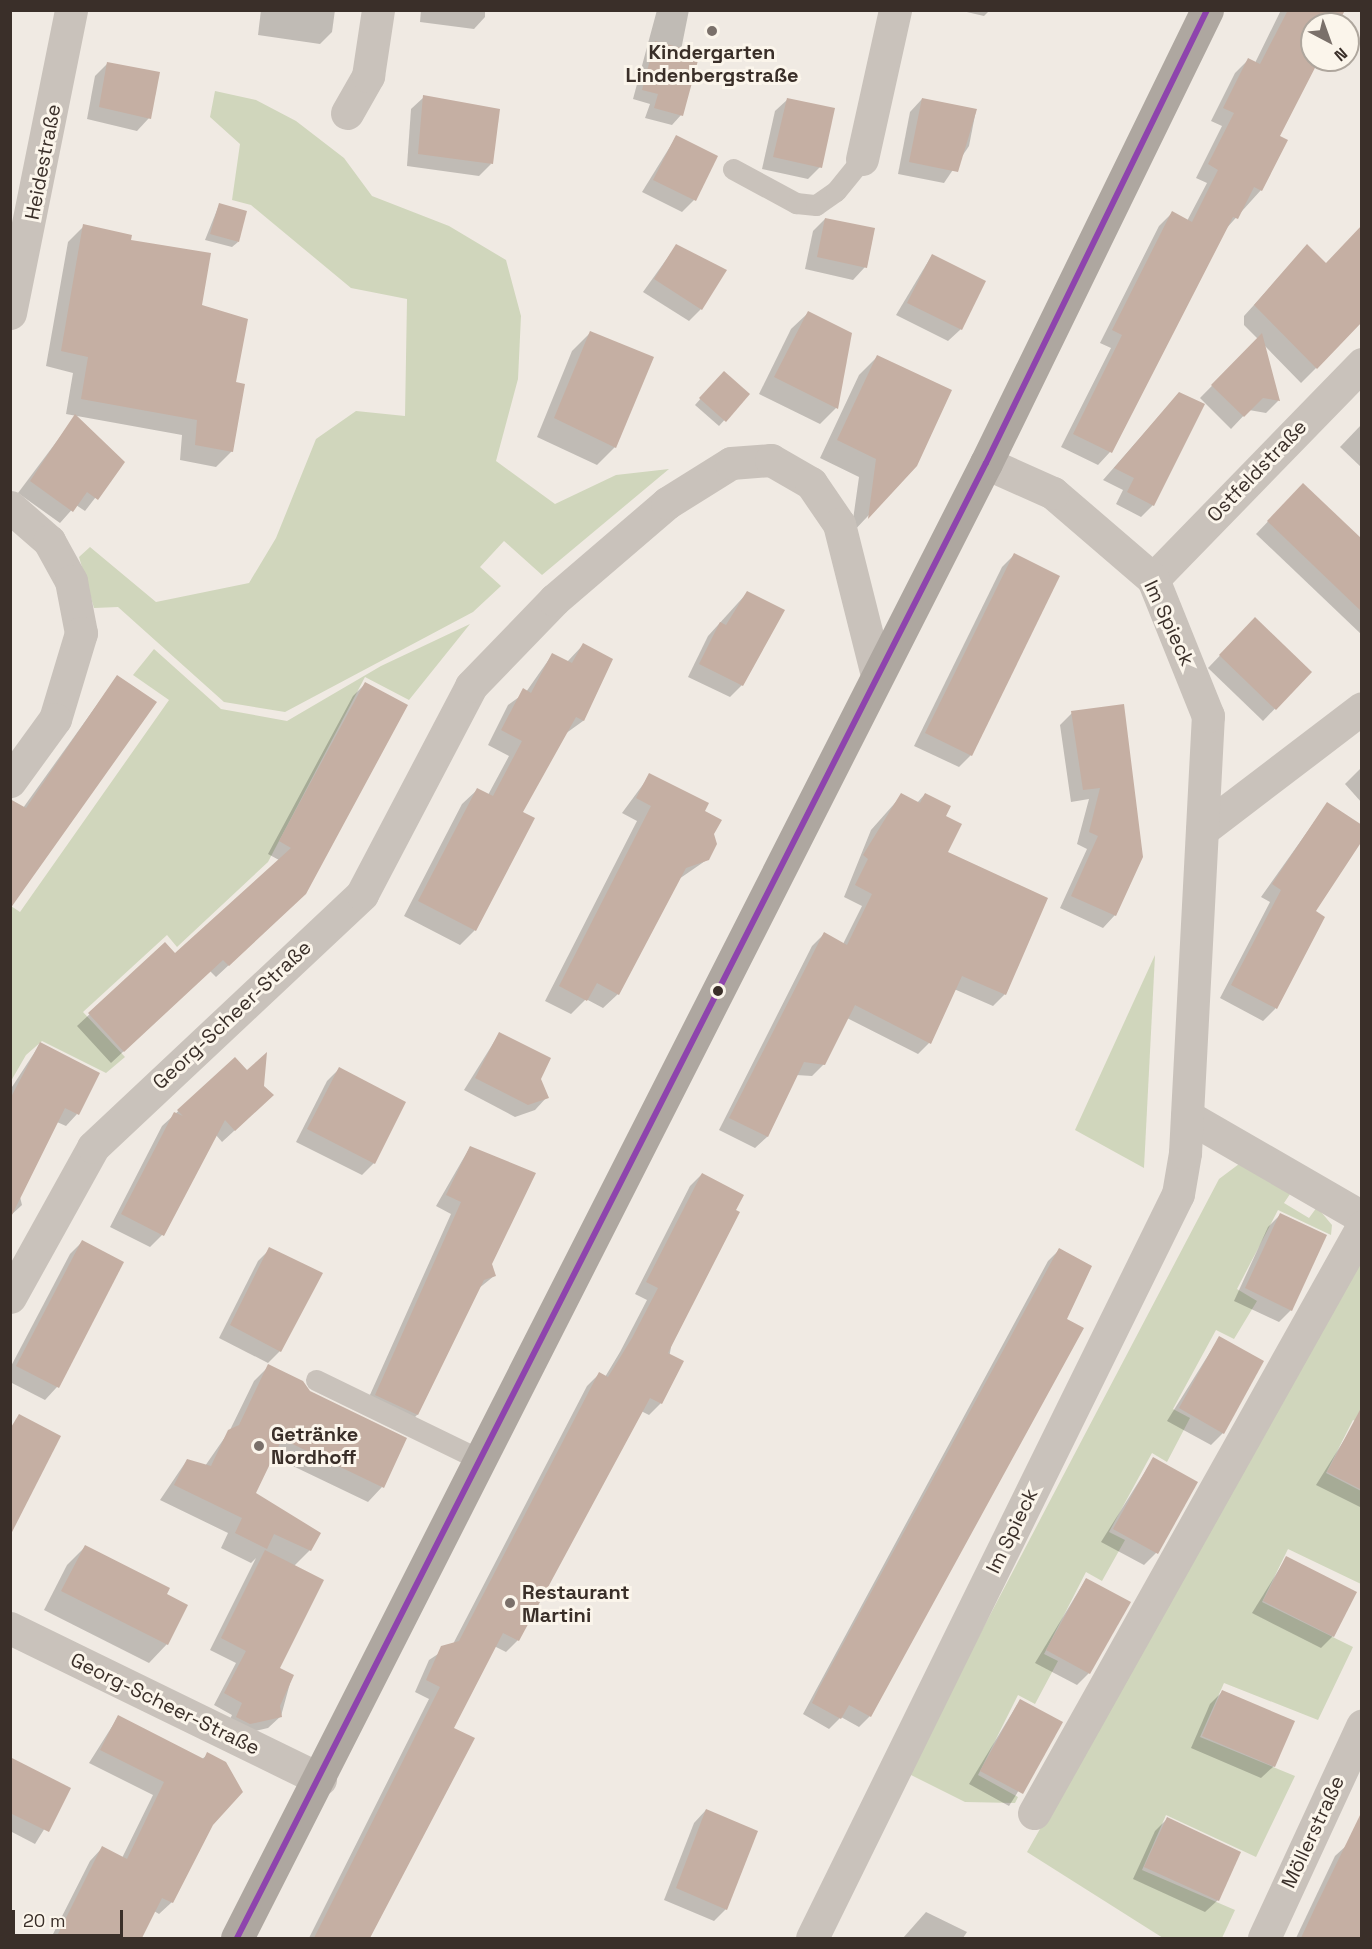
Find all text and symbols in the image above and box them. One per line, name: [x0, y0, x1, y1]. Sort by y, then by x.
north arrow: [1300, 12, 1360, 72]
marker: Kindergarten Lindenbergstraße: [705, 24, 719, 38]
place label: Kindergarten Lindenbergstraße: [626, 41, 798, 88]
text: N: [1330, 43, 1352, 66]
street label: Heidestraße: [20, 102, 66, 222]
street label: Ostfeldstraße: [1202, 415, 1312, 527]
street label: Im Spieck: [1139, 576, 1199, 670]
street label: Georg-Scheer-Straße: [148, 935, 316, 1095]
unlabelled marker: [712, 985, 724, 997]
place label: Getränke Nordhoff: [271, 1422, 358, 1469]
marker: Getränke Nordhoff: [252, 1439, 266, 1453]
street label: Im Spieck: [981, 1484, 1043, 1578]
place label: Restaurant Martini: [522, 1580, 630, 1627]
marker: Restaurant Martini: [503, 1596, 517, 1610]
street label: Georg-Scheer-Straße: [67, 1648, 263, 1760]
street label: Möllerstraße: [1277, 1772, 1349, 1892]
scale bar: [15, 1898, 126, 1936]
text: 20 m: [23, 1909, 66, 1932]

